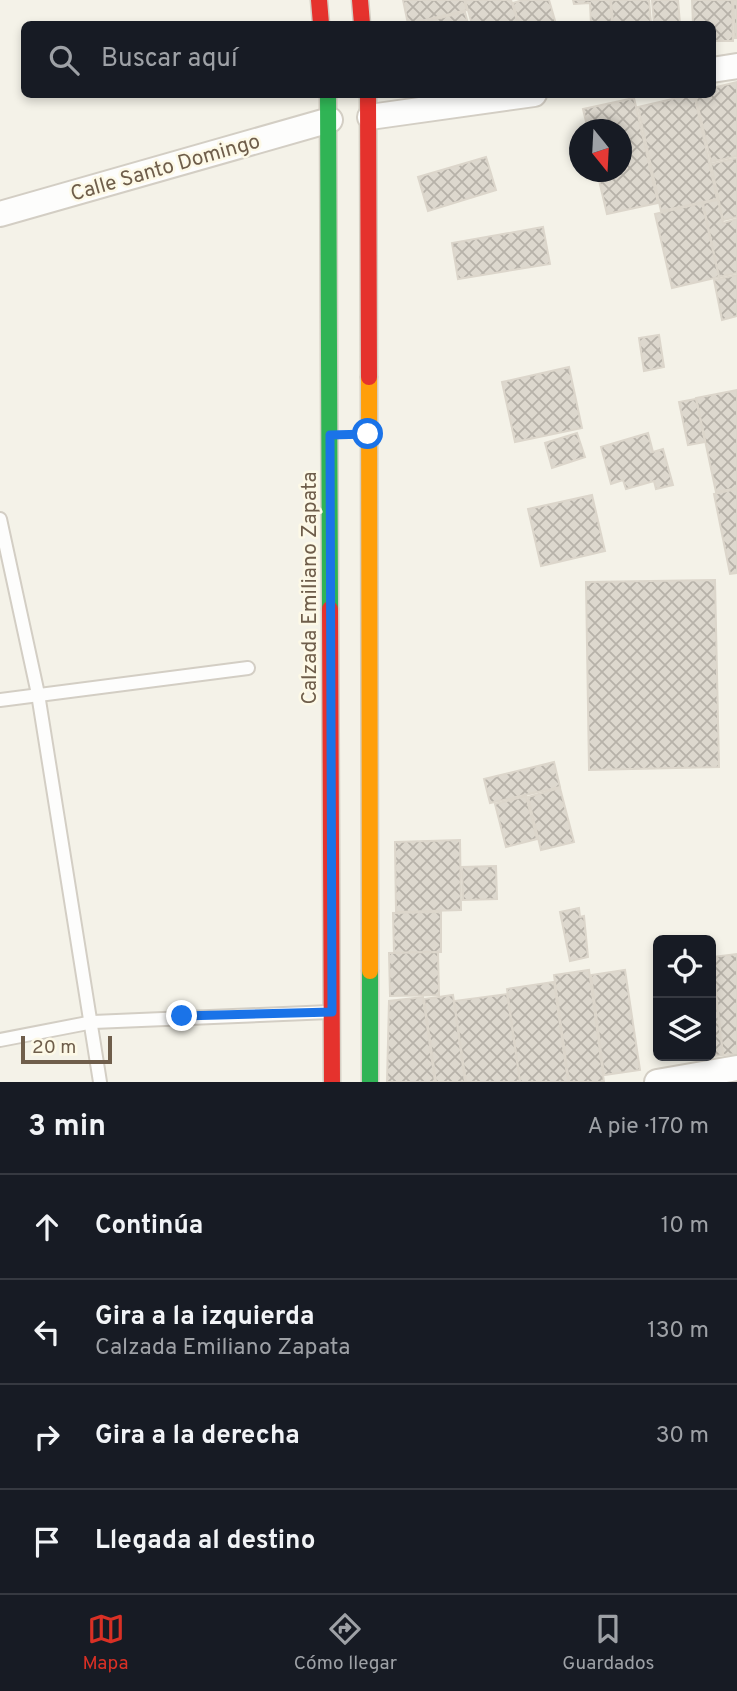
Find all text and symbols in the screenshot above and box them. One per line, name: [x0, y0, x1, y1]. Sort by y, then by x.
search box: [21, 21, 716, 98]
icon: search: [45, 41, 83, 79]
text: Buscar aquí: [101, 43, 238, 76]
north arrow: [569, 119, 632, 182]
street label: Calle Santo Domingo: [67, 128, 263, 208]
route start: [352, 418, 383, 449]
street label: Calzada Emiliano Zapata: [297, 471, 324, 705]
map controls: [653, 935, 716, 1061]
button: locate: [653, 935, 716, 998]
button: layers: [653, 998, 716, 1061]
route end: [166, 1000, 197, 1031]
scale bar: [21, 1033, 112, 1065]
text: 20 m: [32, 1036, 76, 1060]
text: 3 min: [28, 1109, 106, 1146]
text: A pie · 170 m: [587, 1113, 709, 1142]
icon: ahead: [28, 1208, 66, 1246]
text: Continúa: [95, 1210, 203, 1243]
text: 10 m: [661, 1212, 709, 1241]
text: Gira a la izquierda: [95, 1301, 314, 1334]
icon: left: [28, 1313, 66, 1351]
text: 130 m: [647, 1317, 709, 1346]
text: Calzada Emiliano Zapata: [95, 1334, 350, 1363]
icon: right: [28, 1418, 66, 1456]
text: Gira a la derecha: [95, 1420, 300, 1453]
text: 30 m: [656, 1422, 709, 1451]
icon: arrive: [28, 1523, 66, 1561]
text: Llegada al destino: [95, 1525, 315, 1558]
tab: Mapa: [83, 1610, 129, 1676]
tab: Cómo llegar: [294, 1610, 397, 1676]
tab: Guardados: [562, 1610, 654, 1676]

